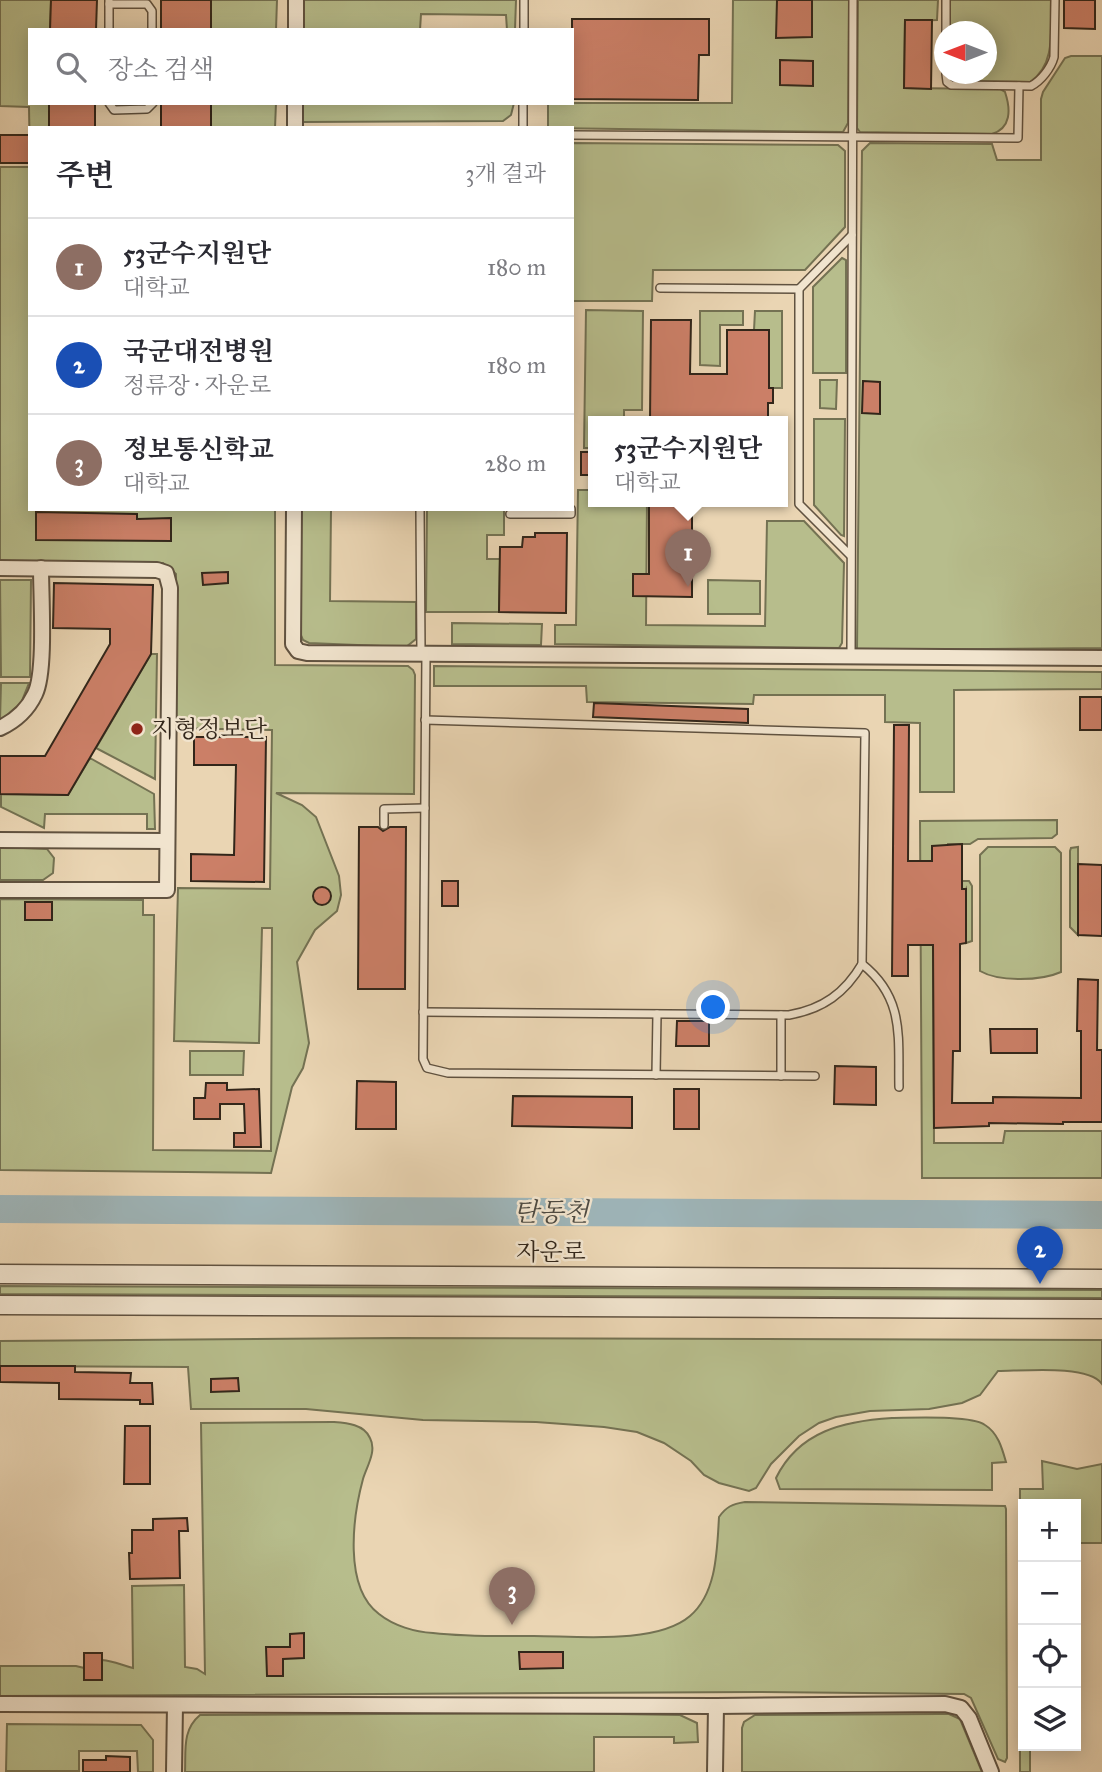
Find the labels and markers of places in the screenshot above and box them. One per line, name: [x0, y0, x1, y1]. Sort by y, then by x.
pin: 1: [665, 529, 711, 587]
place label: 지형정보단: [151, 714, 268, 744]
marker: 지형정보단: [129, 721, 145, 737]
pin: 2: [1017, 1226, 1063, 1284]
pin: 3: [489, 1567, 535, 1625]

